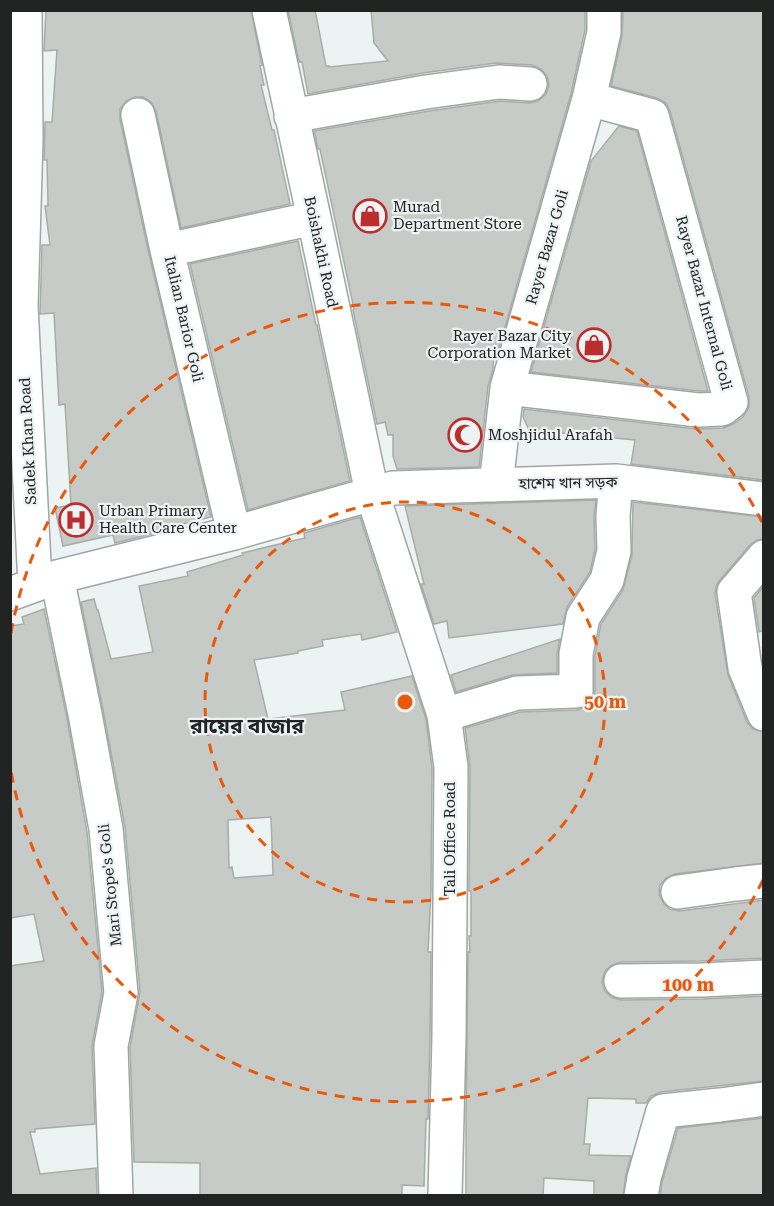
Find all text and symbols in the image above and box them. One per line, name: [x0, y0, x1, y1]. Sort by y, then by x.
street label: Rayer Bazar Goli: [522, 187, 572, 306]
street label: Boishakhi Road: [300, 195, 342, 310]
shop icon: Murad Department Store: [352, 198, 388, 234]
place label: Murad Department Store: [393, 198, 522, 233]
street label: Rayer Bazar Internal Goli: [672, 214, 736, 392]
street label: Italian Barior Goli: [161, 254, 207, 384]
place label: Rayer Bazar City Corporation Market: [427, 327, 571, 362]
shop icon: Rayer Bazar City Corporation Market: [576, 327, 612, 363]
street label: Sadek Khan Road: [16, 377, 40, 505]
mosque icon: Moshjidul Arafah: [447, 417, 483, 453]
place label: Moshjidul Arafah: [488, 426, 613, 444]
street label: হাশেম খান সড়ক: [517, 473, 618, 493]
hospital icon: Urban Primary Health Care Center: [58, 502, 94, 538]
place label: Urban Primary Health Care Center: [99, 502, 237, 537]
text: 50 m: [584, 691, 627, 712]
centre of rings: [395, 692, 415, 712]
district label: রায়ের বাজার: [189, 714, 304, 738]
street label: Tali Office Road: [441, 781, 459, 896]
street label: Mari Stope's Goli: [95, 823, 125, 947]
text: 100 m: [662, 974, 715, 995]

